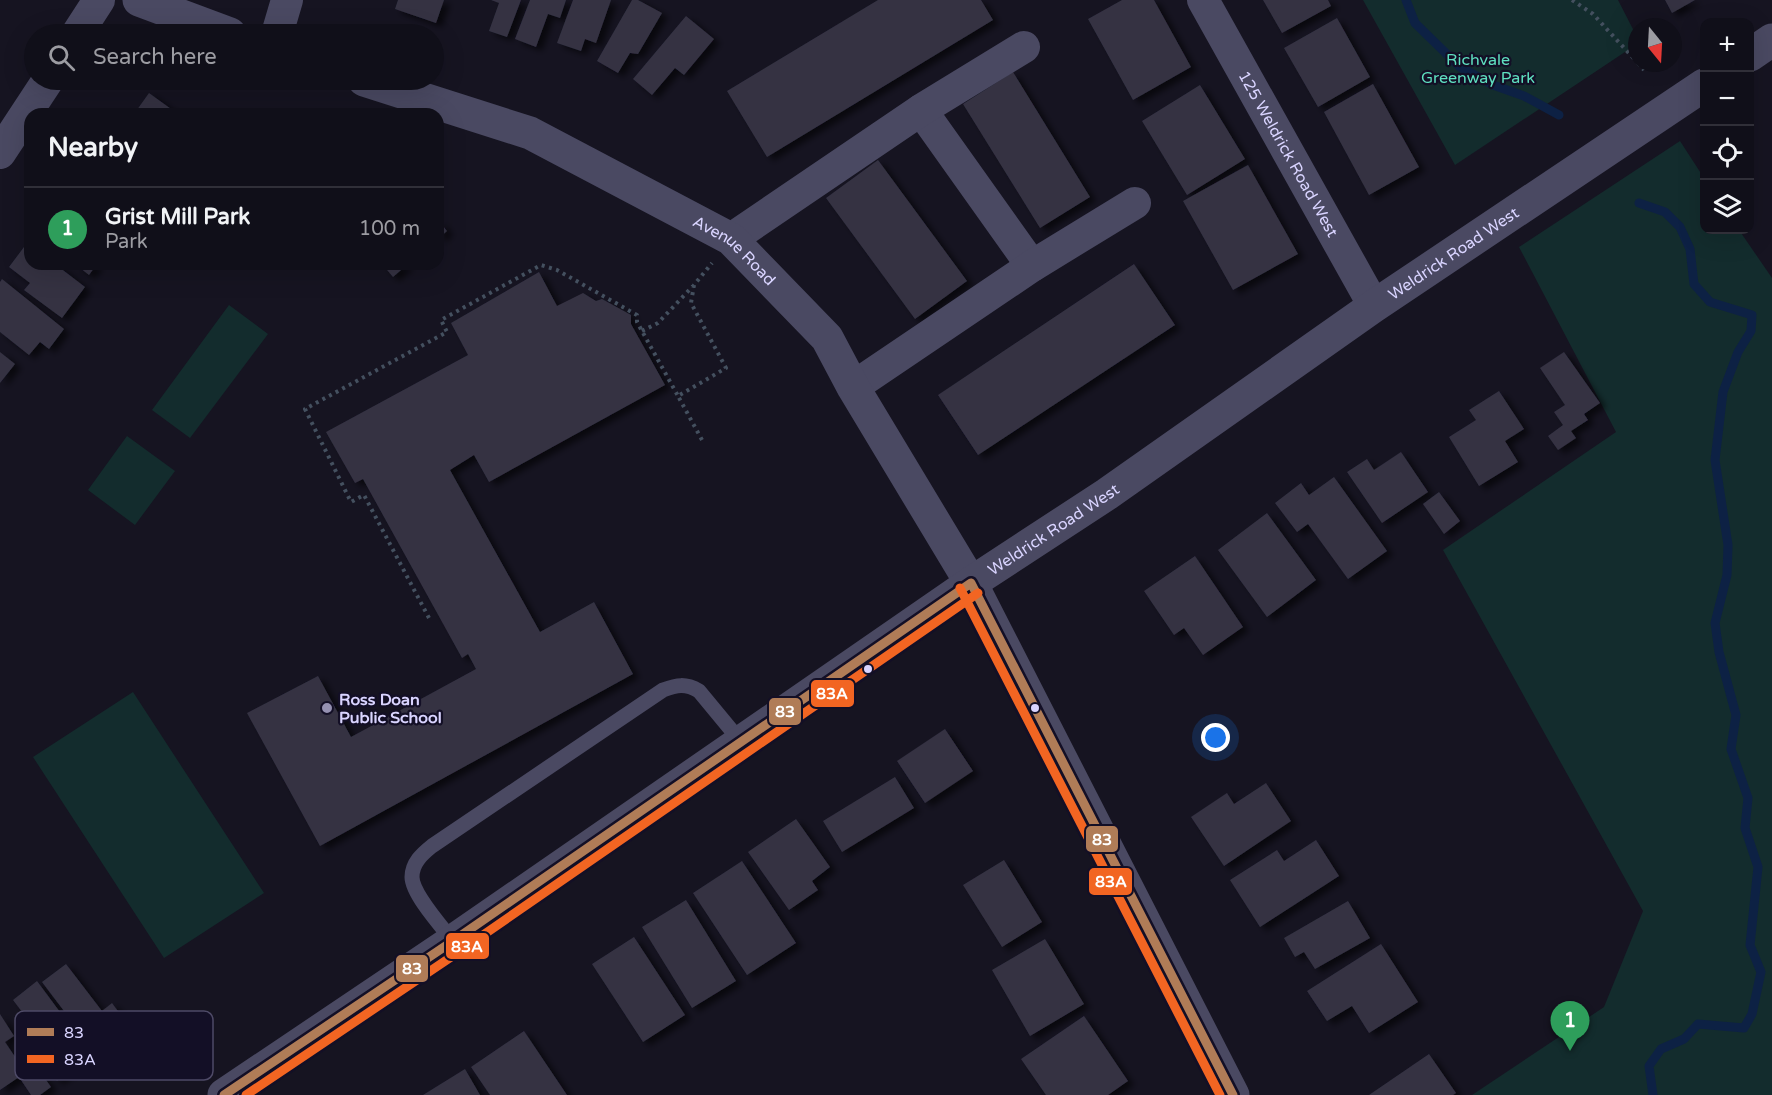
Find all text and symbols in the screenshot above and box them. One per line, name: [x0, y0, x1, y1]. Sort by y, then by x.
north arrow: [1628, 18, 1682, 72]
map controls: [1700, 18, 1754, 234]
button: +: [1700, 18, 1754, 72]
search box: [24, 24, 444, 90]
icon: search: [45, 41, 78, 74]
text: Search here: [93, 44, 217, 70]
park label: Richvale Greenway Park: [1421, 50, 1535, 88]
street label: 125 Weldrick Road West: [1234, 68, 1342, 241]
button: −: [1700, 72, 1754, 126]
button: locate: [1700, 126, 1754, 180]
text: Nearby: [48, 132, 138, 163]
button: layers: [1700, 180, 1754, 234]
street label: Weldrick Road West: [1385, 203, 1523, 305]
text: Grist Mill Park: [105, 204, 250, 230]
street label: Avenue Road: [689, 212, 779, 290]
text: 1: [61, 217, 74, 241]
text: 100 m: [359, 217, 420, 241]
text: Park: [105, 230, 148, 254]
street label: Weldrick Road West: [984, 480, 1123, 580]
unlabelled marker: [862, 663, 874, 675]
line badge: 83A: [810, 679, 855, 708]
text: 83A: [816, 684, 848, 704]
place label: Ross Doan Public School: [339, 690, 442, 728]
line badge: 83: [768, 697, 802, 726]
marker: Ross Doan Public School: [320, 701, 334, 715]
text: 83: [775, 702, 795, 722]
unlabelled marker: [1029, 702, 1041, 714]
your location: [1201, 723, 1230, 752]
line badge: 83: [1085, 825, 1119, 853]
text: 83: [1092, 830, 1112, 850]
line badge: 83A: [1088, 867, 1133, 896]
text: 83A: [1095, 872, 1127, 892]
line badge: 83A: [445, 932, 490, 960]
text: 83A: [451, 937, 483, 957]
line badge: 83: [395, 954, 429, 983]
text: 83: [402, 959, 422, 979]
pin: 1: [1550, 1002, 1590, 1051]
legend: [15, 1011, 213, 1080]
text: 83: [64, 1023, 84, 1043]
text: 83A: [64, 1050, 96, 1070]

